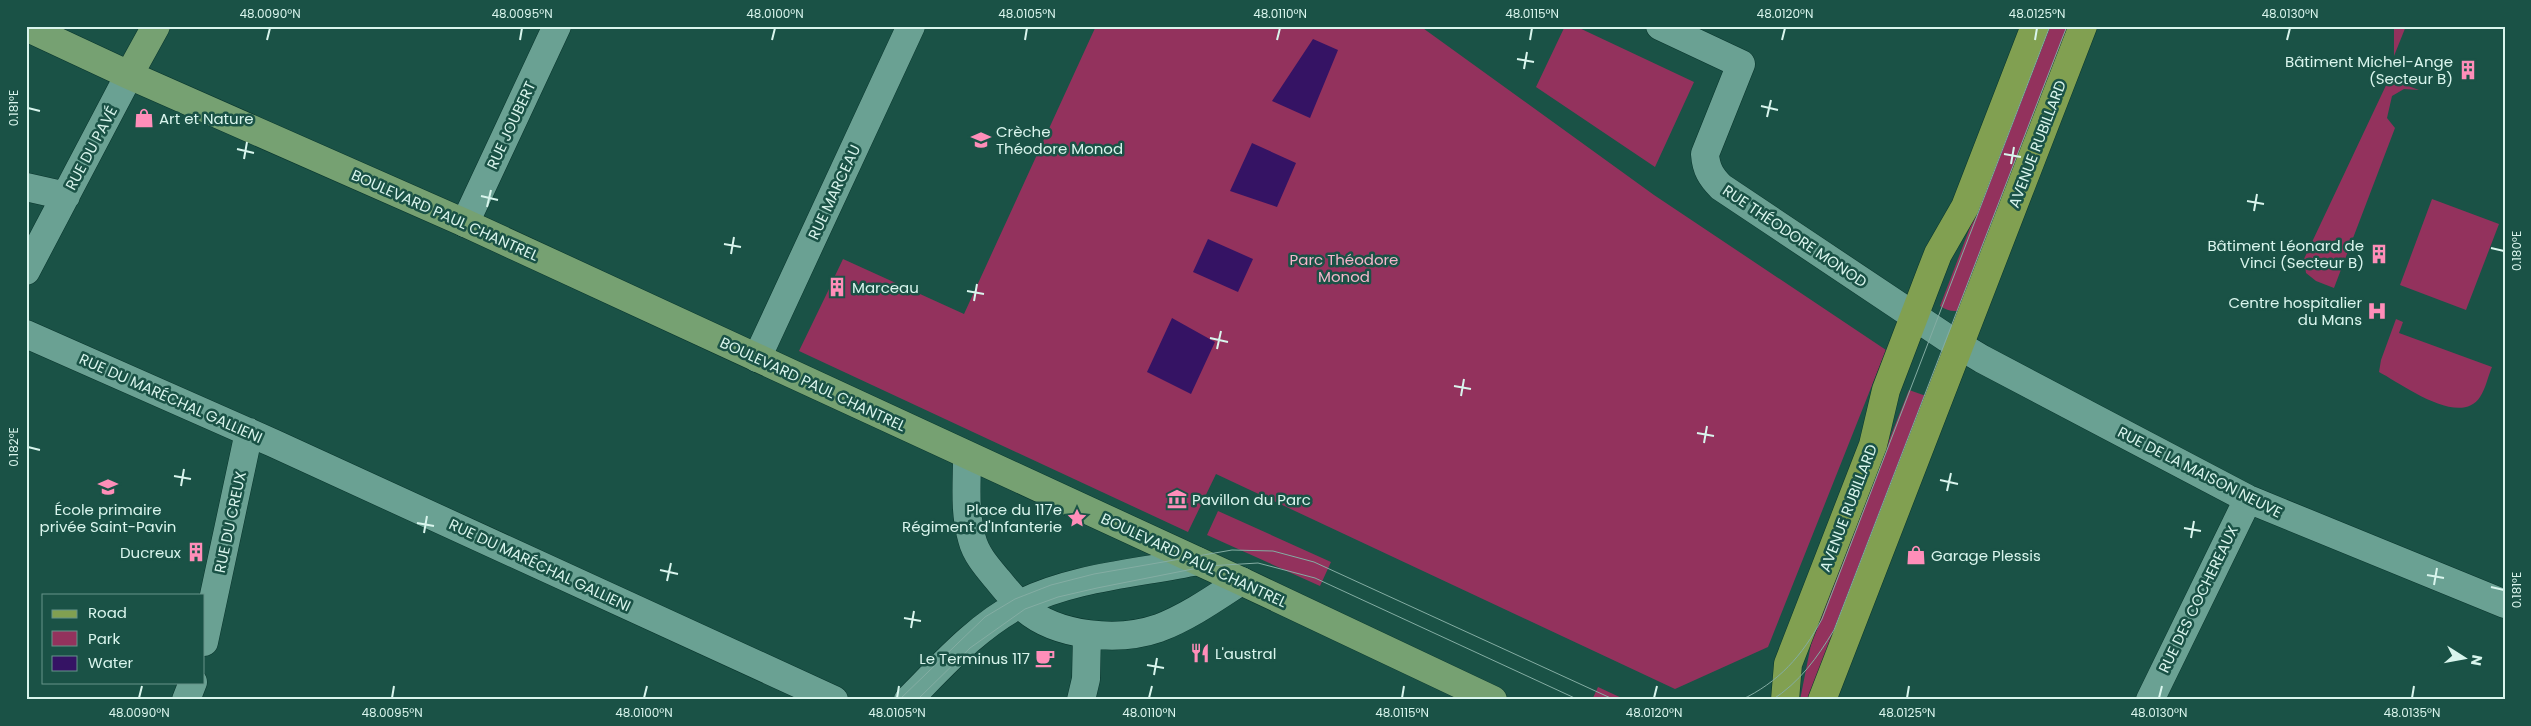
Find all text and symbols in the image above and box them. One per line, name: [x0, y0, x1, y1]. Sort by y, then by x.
text: 48.0090°N: [239, 5, 301, 22]
text: 48.0095°N: [491, 5, 553, 22]
text: 48.0100°N: [746, 5, 804, 22]
text: 48.0105°N: [998, 5, 1056, 22]
text: 48.0110°N: [1253, 5, 1307, 22]
text: 48.0115°N: [1505, 5, 1559, 22]
text: 48.0120°N: [1757, 5, 1813, 22]
text: 48.0125°N: [2009, 5, 2065, 22]
text: 48.0130°N: [2262, 5, 2318, 22]
place label: Bâtiment Michel-Ange (Secteur B): [2285, 51, 2453, 89]
building icon: Bâtiment Michel-Ange (Secteur B): [2457, 59, 2479, 81]
street label: AVENUE RUBILLARD: [2003, 77, 2071, 211]
street label: RUE JOUBERT: [481, 78, 541, 172]
text: 0.181°E: [5, 90, 22, 126]
street label: RUE DU PAVÉ: [60, 102, 122, 194]
shop icon: Art et Nature: [133, 107, 155, 129]
place label: Art et Nature: [159, 108, 254, 129]
place label: Crèche Théodore Monod: [996, 121, 1123, 159]
school or university icon: Crèche Théodore Monod: [970, 129, 992, 151]
street label: RUE MARCEAU: [803, 141, 865, 243]
street label: BOULEVARD PAUL CHANTREL: [348, 164, 542, 266]
street label: RUE THÉODORE MONOD: [1719, 180, 1871, 292]
text: 0.180°E: [2508, 231, 2525, 271]
place label: Bâtiment Léonard de Vinci (Secteur B): [2207, 235, 2364, 273]
building icon: Bâtiment Léonard de Vinci (Secteur B): [2368, 243, 2390, 265]
park label: Parc Théodore Monod: [1290, 249, 1398, 287]
building icon: Marceau: [826, 276, 848, 298]
place label: Marceau: [852, 277, 919, 298]
place label: Centre hospitalier du Mans: [2228, 292, 2362, 330]
hospital icon: Centre hospitalier du Mans: [2366, 300, 2388, 322]
street label: BOULEVARD PAUL CHANTREL: [717, 332, 910, 437]
street label: RUE DU MARÉCHAL GALLIENI: [76, 348, 266, 448]
street label: RUE DE LA MAISON NEUVE: [2114, 421, 2286, 523]
text: 0.182°E: [5, 427, 22, 467]
street label: AVENUE RUBILLARD: [1814, 441, 1882, 575]
street label: RUE DU CREUX: [209, 469, 251, 575]
school or university icon: École primaire privée Saint-Pavin: [97, 476, 119, 498]
museum icon: Pavillon du Parc: [1166, 488, 1188, 510]
place label: Pavillon du Parc: [1192, 489, 1311, 510]
place label: École primaire privée Saint-Pavin: [40, 499, 176, 537]
place label: Place du 117e Régiment d'Infanterie: [902, 499, 1062, 537]
place icon: Place du 117e Régiment d'Infanterie: [1066, 507, 1088, 529]
street label: BOULEVARD PAUL CHANTREL: [1098, 508, 1291, 613]
street label: RUE DU MARÉCHAL GALLIENI: [446, 514, 634, 616]
street label: RUE DES COCHEREAUX: [2153, 522, 2243, 676]
building icon: Ducreux: [185, 541, 207, 563]
place label: Ducreux: [120, 542, 181, 563]
shop icon: Garage Plessis: [1905, 544, 1927, 566]
place label: Garage Plessis: [1931, 545, 2041, 566]
text: 0.181°E: [2508, 572, 2525, 608]
legend: [42, 594, 205, 684]
text: Road: [88, 602, 127, 623]
text: Park: [88, 628, 120, 649]
north arrow: [2438, 634, 2488, 684]
restaurant icon: L'austral: [1189, 642, 1211, 664]
place label: L'austral: [1215, 643, 1276, 664]
cafe icon: Le Terminus 117: [1034, 647, 1056, 669]
place label: Le Terminus 117: [919, 648, 1030, 669]
text: Water: [88, 652, 134, 673]
text: N: [2466, 653, 2488, 668]
text: 48.0090°N: [108, 704, 170, 721]
text: 48.0095°N: [361, 704, 423, 721]
text: 48.0100°N: [615, 704, 673, 721]
text: 48.0105°N: [868, 704, 926, 721]
text: 48.0110°N: [1122, 704, 1176, 721]
text: 48.0115°N: [1375, 704, 1429, 721]
text: 48.0120°N: [1626, 704, 1682, 721]
text: 48.0125°N: [1879, 704, 1935, 721]
text: 48.0130°N: [2131, 704, 2187, 721]
text: 48.0135°N: [2384, 704, 2440, 721]

